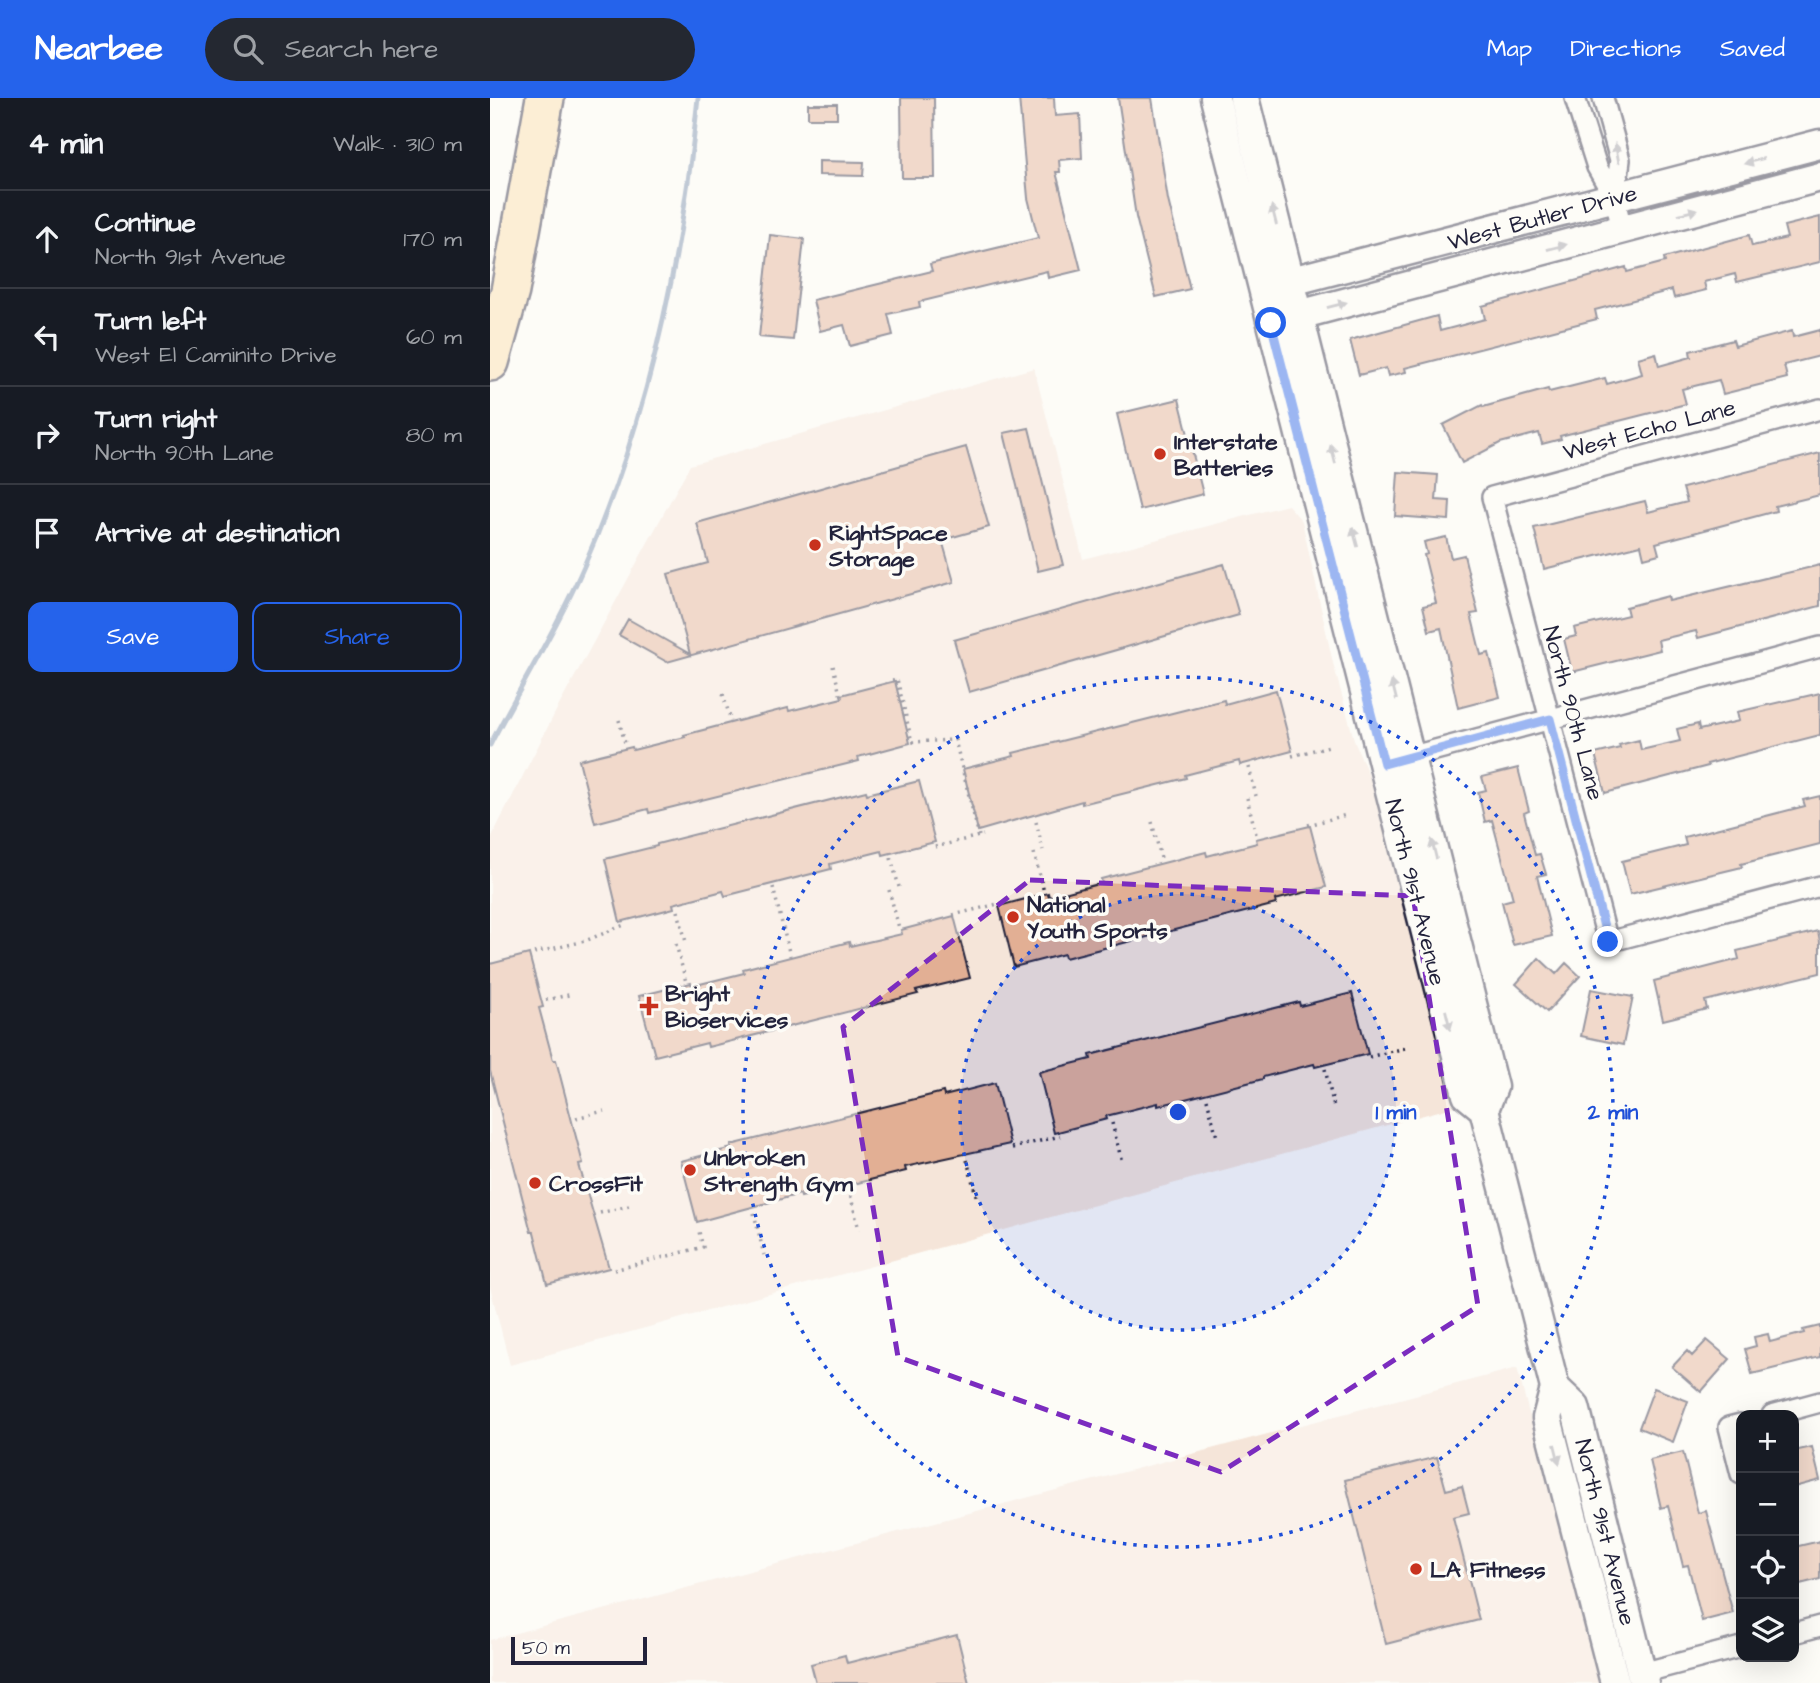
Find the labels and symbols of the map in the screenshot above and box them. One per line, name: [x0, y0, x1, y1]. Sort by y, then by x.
one-way arrow: [1611, 142, 1622, 164]
one-way arrow: [1743, 157, 1764, 167]
street label: West Butler Drive: [1444, 177, 1641, 259]
one-way arrow: [1268, 204, 1279, 226]
one-way arrow: [1678, 206, 1700, 217]
one-way arrow: [1546, 241, 1568, 252]
one-way arrow: [1326, 299, 1348, 310]
route start: [1255, 307, 1286, 338]
street label: West Echo Lane: [1559, 392, 1739, 468]
place label: Interstate Batteries: [1174, 426, 1278, 484]
one-way arrow: [1328, 443, 1339, 465]
marker: Interstate Batteries: [1152, 446, 1168, 462]
place label: RightSpace Storage: [828, 517, 948, 576]
one-way arrow: [1349, 526, 1360, 548]
marker: RightSpace Storage: [807, 537, 823, 553]
street label: North 90th Lane: [1534, 623, 1612, 804]
one-way arrow: [1388, 679, 1399, 701]
street label: North 91st Avenue: [1376, 796, 1454, 989]
one-way arrow: [1428, 838, 1439, 860]
place label: National Youth Sports: [1027, 889, 1168, 947]
marker: National Youth Sports: [1005, 909, 1021, 925]
route end: [1592, 926, 1623, 957]
place label: Bright Bioservices: [665, 978, 789, 1036]
marker: Bright Bioservices: [639, 996, 659, 1016]
one-way arrow: [1443, 1009, 1454, 1031]
text: 1 min: [1375, 1098, 1417, 1127]
text: 2 min: [1587, 1098, 1639, 1127]
centre of rings: [1166, 1100, 1190, 1124]
place label: Unbroken Strength Gym: [703, 1142, 854, 1202]
marker: Unbroken Strength Gym: [682, 1162, 698, 1178]
place label: CrossFit: [549, 1168, 643, 1200]
marker: CrossFit: [527, 1175, 543, 1191]
street label: North 91st Avenue: [1566, 1436, 1644, 1629]
one-way arrow: [1552, 1444, 1563, 1466]
place label: LA Fitness: [1430, 1554, 1546, 1586]
marker: LA Fitness: [1408, 1561, 1424, 1577]
scale bar: [511, 1634, 648, 1666]

